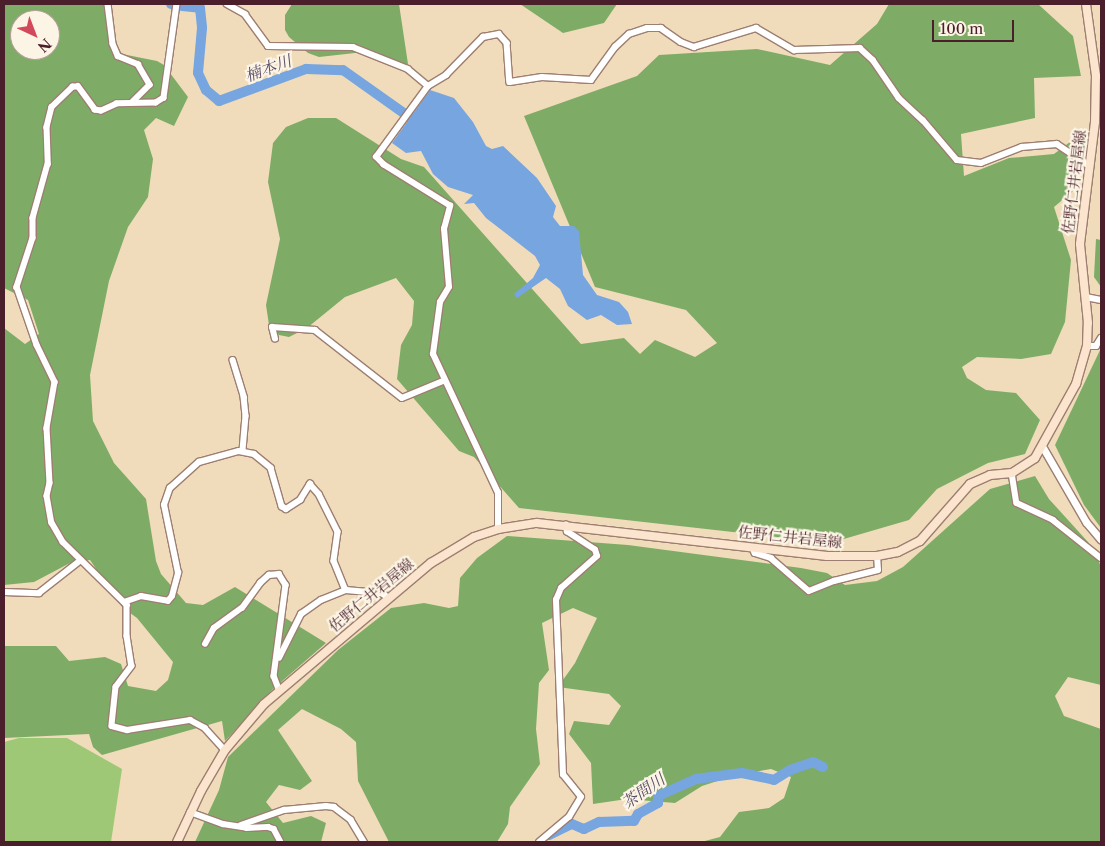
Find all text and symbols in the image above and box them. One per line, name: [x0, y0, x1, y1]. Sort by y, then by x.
north arrow: [10, 10, 60, 60]
scale bar: [935, 10, 1018, 42]
text: 100 m: [940, 19, 983, 38]
text: N: [34, 35, 55, 56]
water label: 楠本川: [242, 51, 294, 85]
street label: 佐野仁井岩屋線: [1059, 129, 1089, 235]
street label: 佐野仁井岩屋線: [737, 523, 843, 551]
street label: 佐野仁井岩屋線: [325, 554, 417, 636]
water label: 茶間川: [618, 769, 668, 813]

